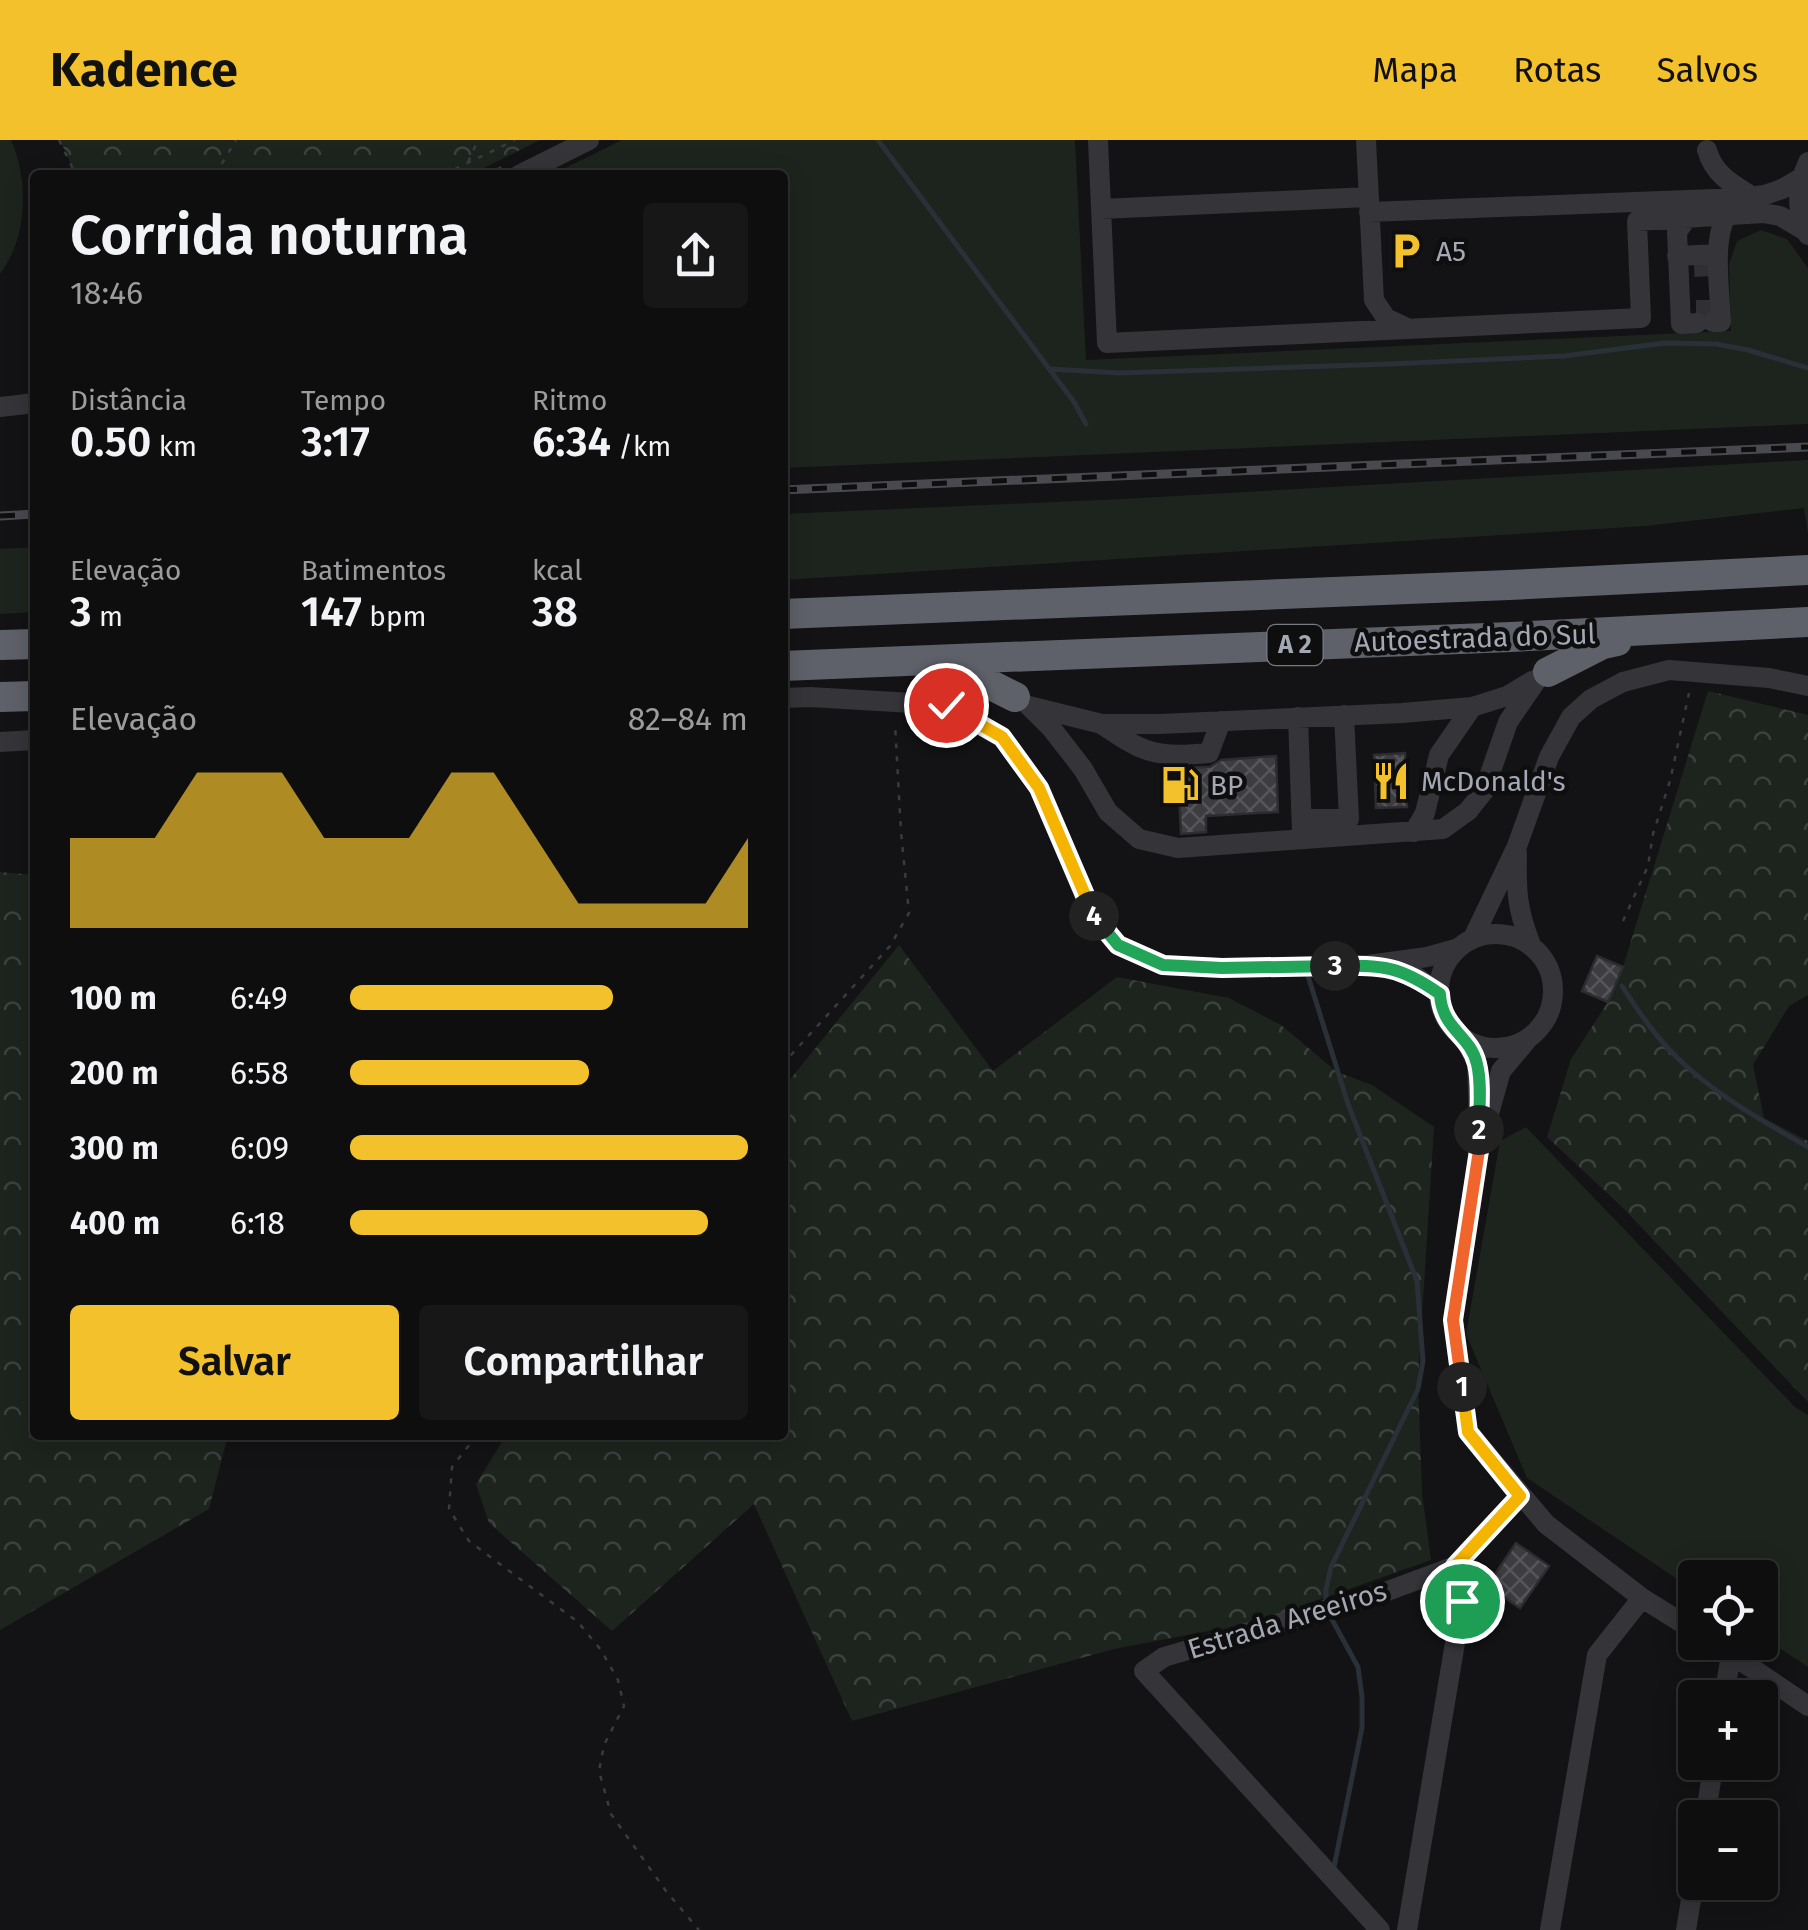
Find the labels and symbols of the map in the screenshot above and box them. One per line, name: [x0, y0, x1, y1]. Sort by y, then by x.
parking icon: A5: [1385, 230, 1427, 272]
place label: A5: [1436, 235, 1466, 268]
street label: Autoestrada do Sul: [1354, 617, 1596, 659]
road number: A 2: [1268, 625, 1322, 665]
pin: [904, 663, 989, 748]
restaurant icon: McDonald's: [1370, 760, 1412, 802]
fuel station icon: BP: [1159, 764, 1201, 806]
place label: McDonald's: [1421, 765, 1566, 798]
place label: BP: [1210, 769, 1243, 802]
pin: 4: [1069, 891, 1119, 941]
pin: 3: [1310, 941, 1360, 991]
pin: 2: [1454, 1105, 1504, 1155]
pin: 1: [1437, 1362, 1487, 1412]
pin: [1420, 1559, 1505, 1644]
street label: Estrada Areeiros: [1184, 1574, 1390, 1666]

